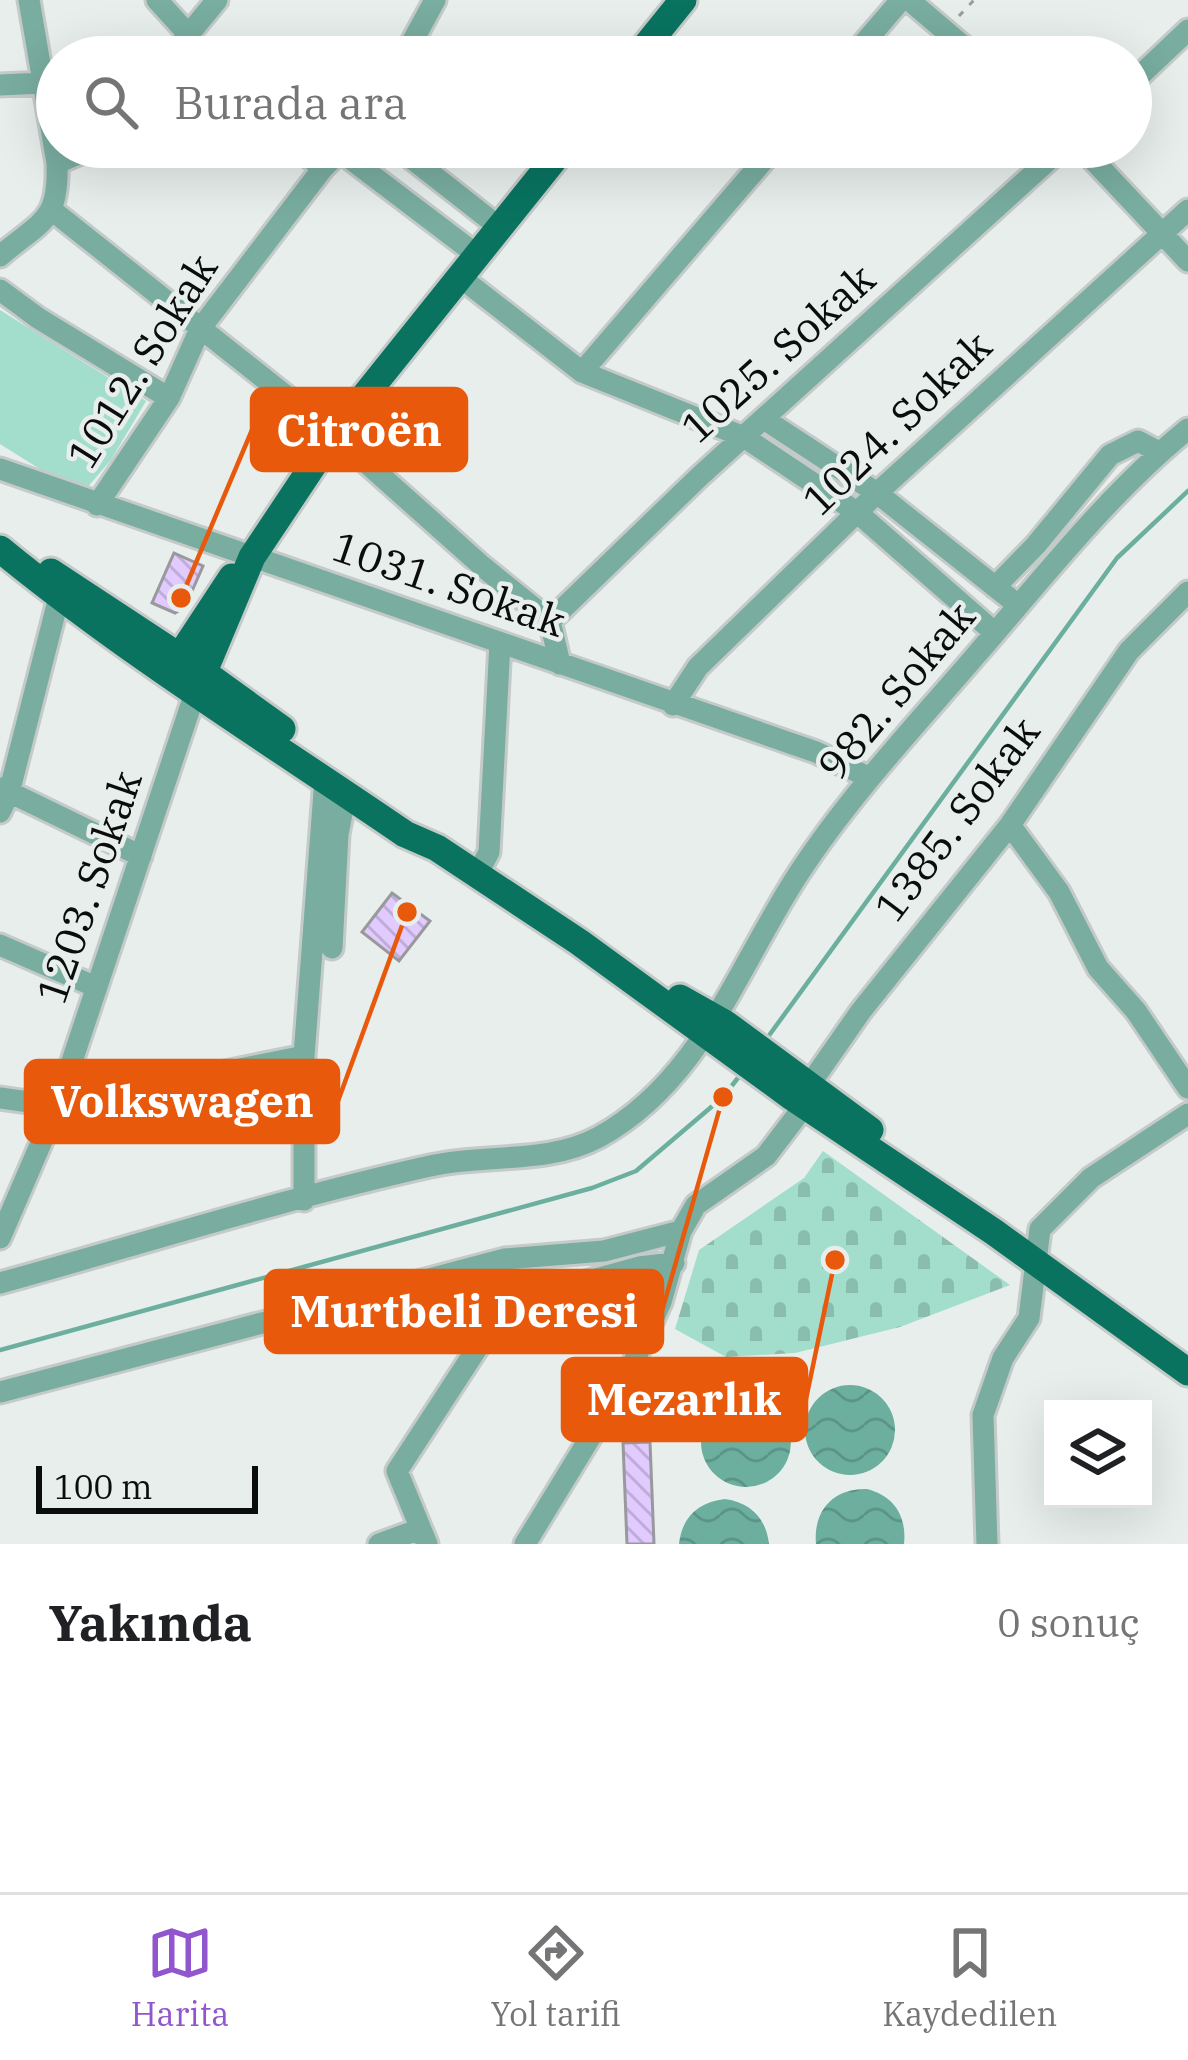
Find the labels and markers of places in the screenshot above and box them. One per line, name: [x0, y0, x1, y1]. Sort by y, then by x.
callout: Citroën: [252, 389, 466, 470]
callout: Volkswagen: [26, 1061, 338, 1142]
callout: Murtbeli Deresi: [266, 1271, 662, 1352]
callout: Mezarlık: [563, 1359, 806, 1440]

